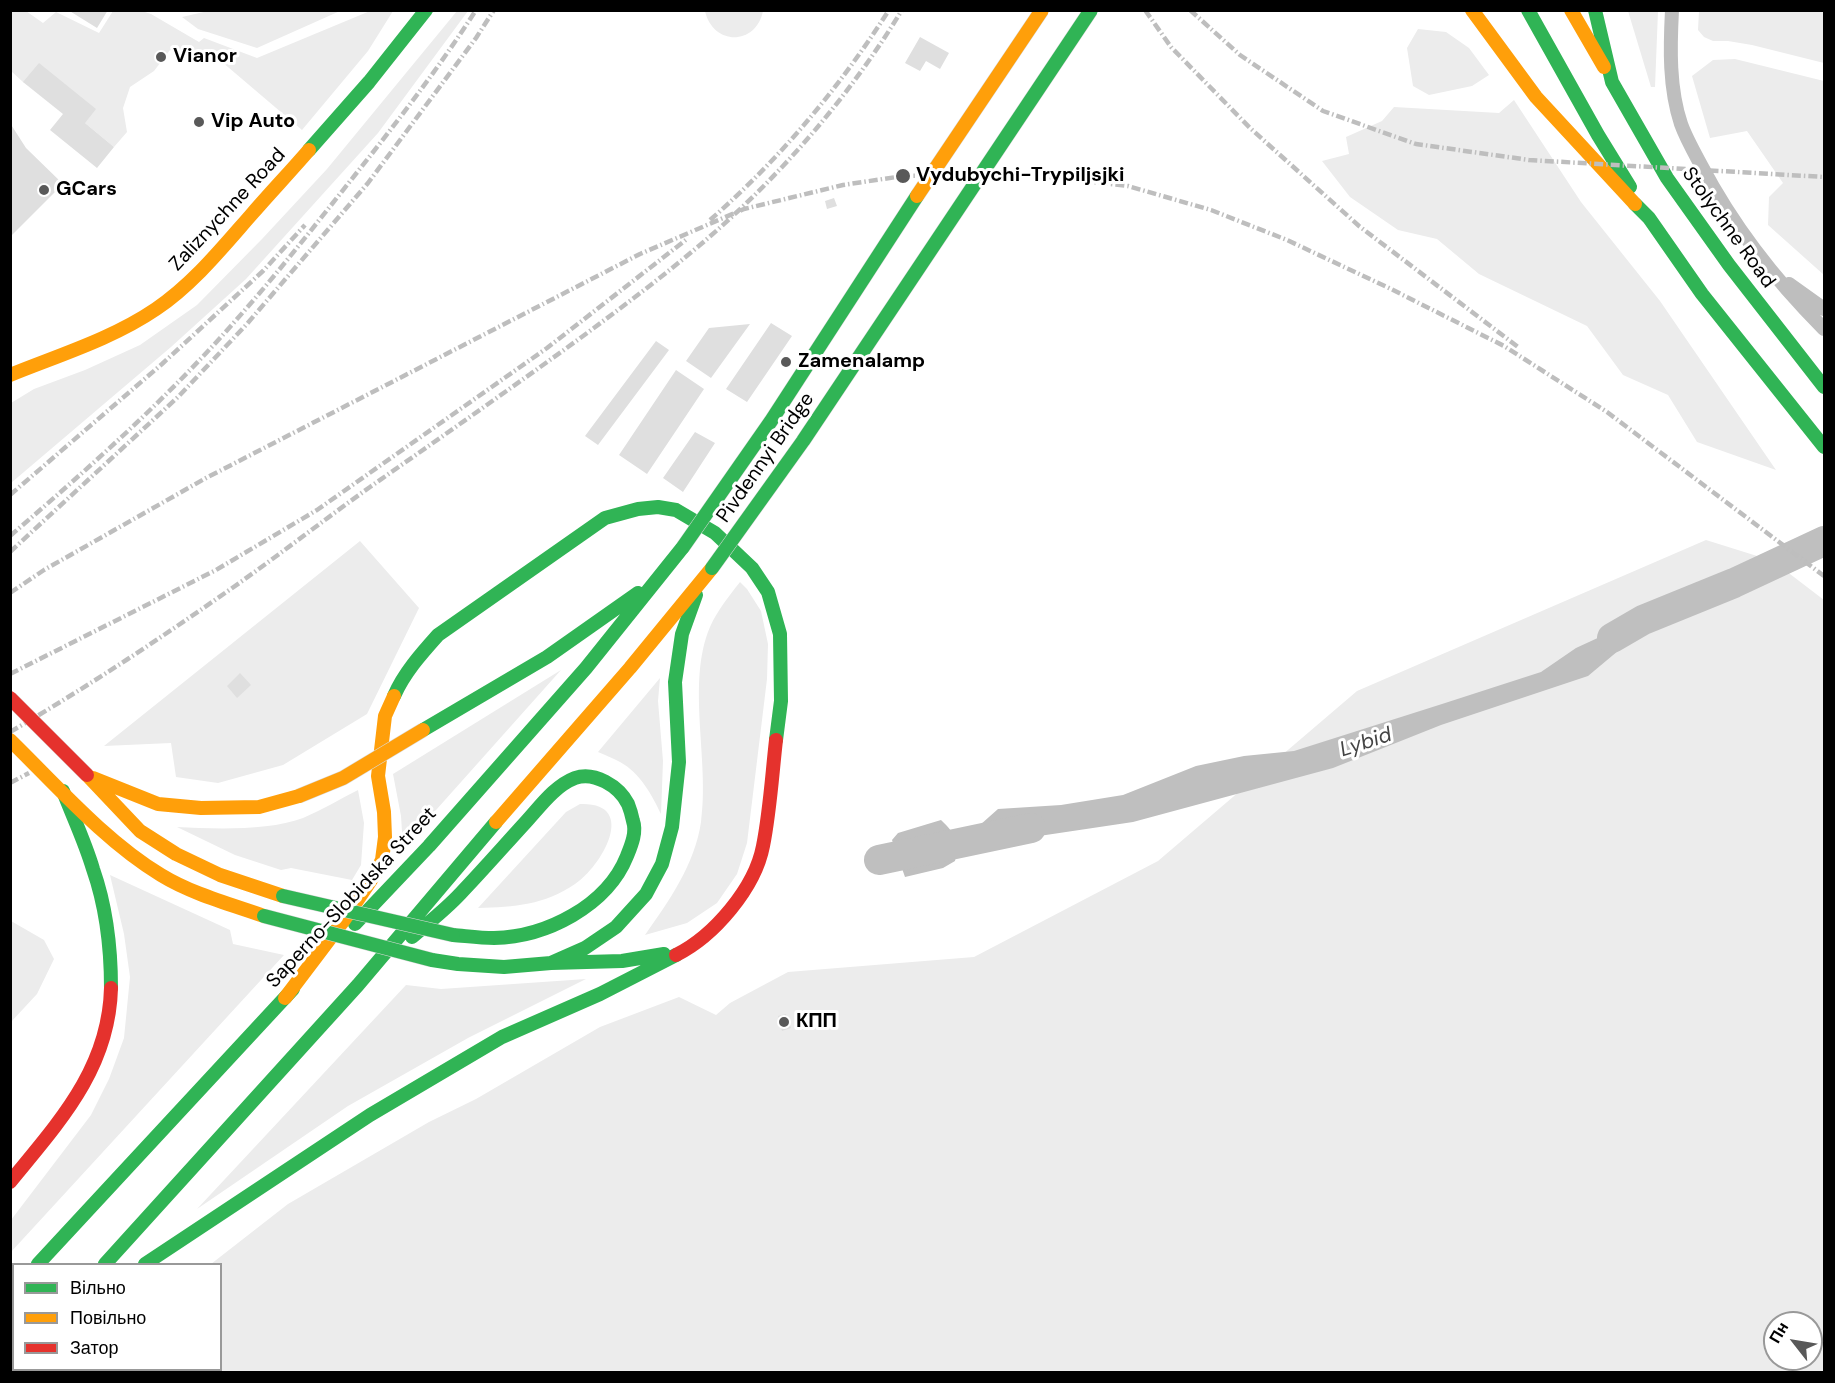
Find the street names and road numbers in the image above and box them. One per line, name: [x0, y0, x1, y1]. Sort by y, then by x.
street label: Zaliznychne Road: [165, 144, 291, 276]
street label: Stolychne Road: [1676, 163, 1780, 293]
street label: Pivdennyi Bridge: [712, 388, 820, 528]
street label: Saperno-Slobidska Street: [262, 803, 442, 993]

